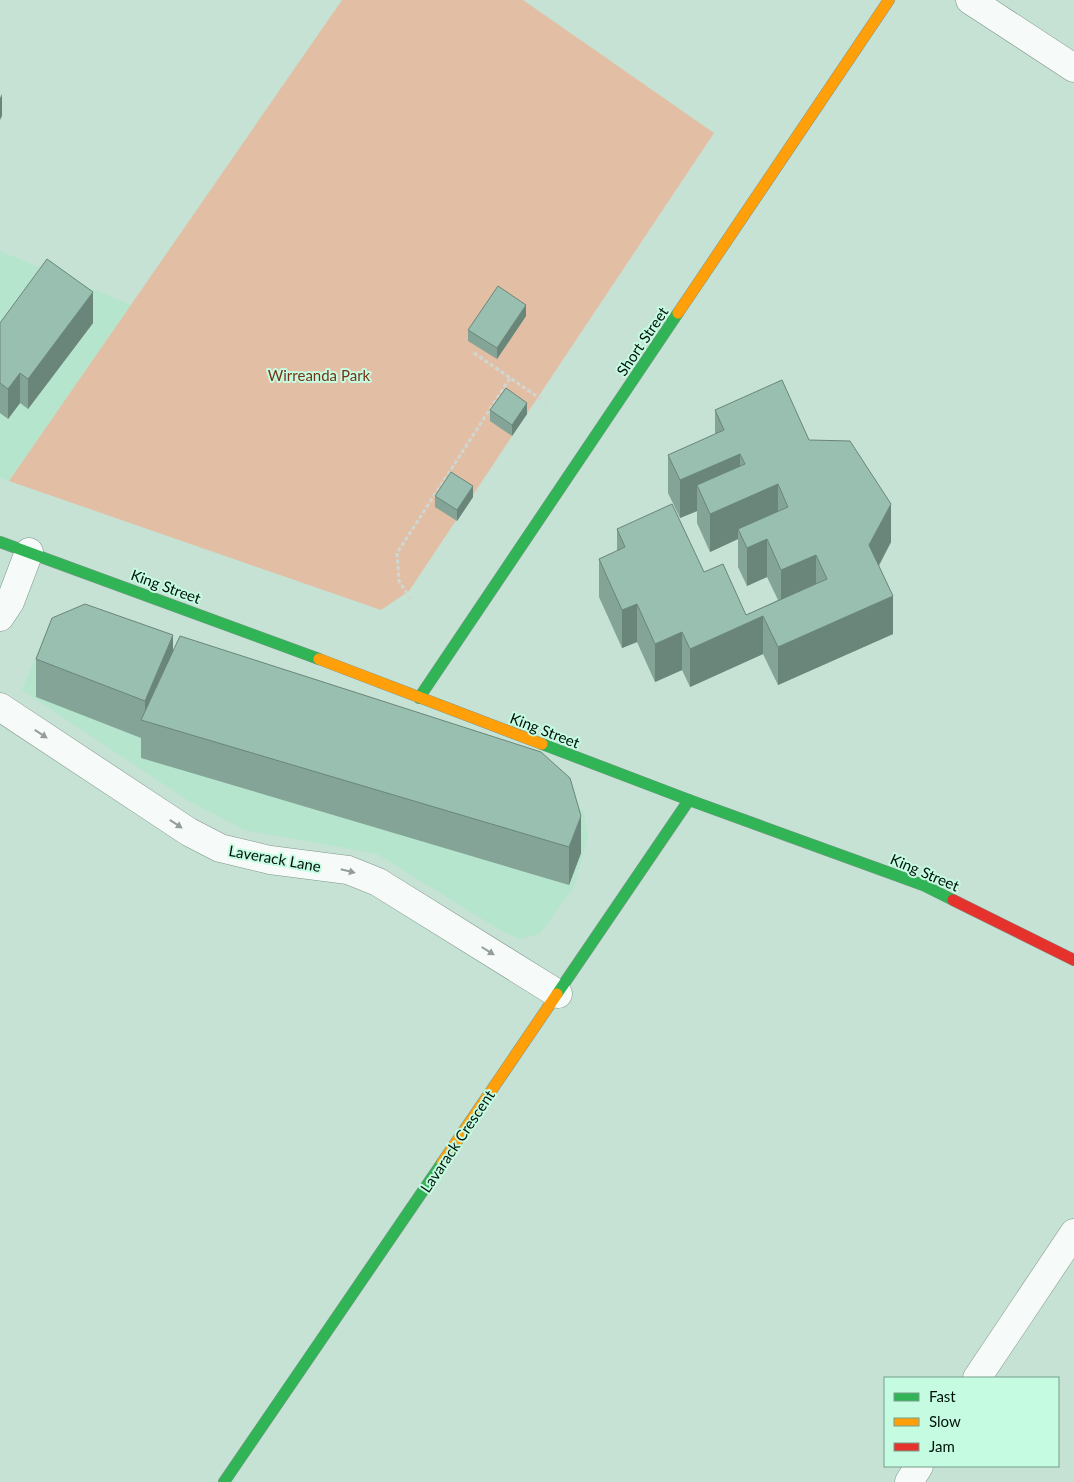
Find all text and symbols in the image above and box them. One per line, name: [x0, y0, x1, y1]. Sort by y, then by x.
street label: Short Street: [612, 303, 672, 379]
park label: Wirreanda Park: [268, 366, 371, 384]
street label: King Street: [129, 565, 204, 607]
street label: King Street: [508, 709, 583, 752]
one-way arrow: [34, 729, 47, 739]
one-way arrow: [170, 819, 183, 829]
street label: Laverack Lane: [227, 841, 323, 875]
street label: King Street: [888, 849, 963, 895]
one-way arrow: [340, 867, 355, 875]
one-way arrow: [482, 946, 495, 956]
street label: Lavarack Crescent: [416, 1086, 498, 1196]
legend: [884, 1377, 1059, 1467]
text: Fast: [929, 1387, 956, 1405]
text: Slow: [929, 1412, 961, 1430]
text: Jam: [929, 1437, 955, 1455]

